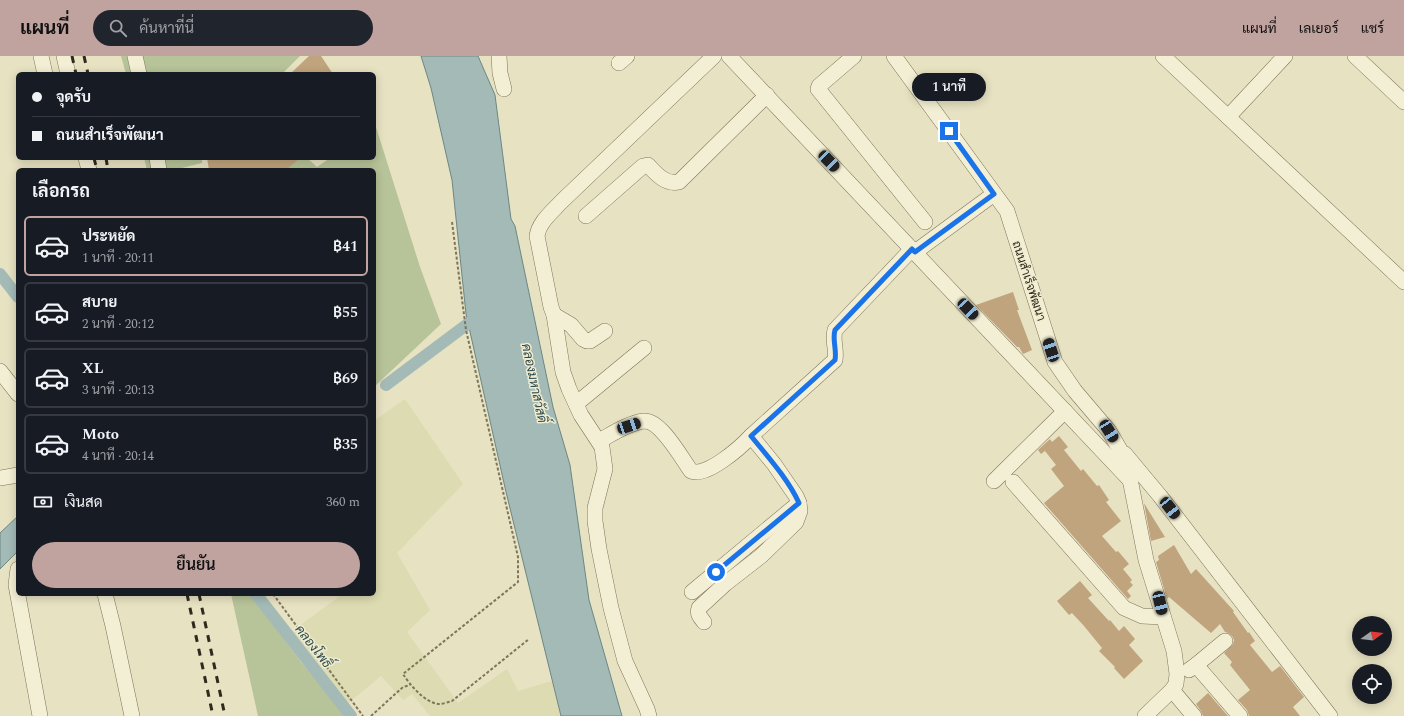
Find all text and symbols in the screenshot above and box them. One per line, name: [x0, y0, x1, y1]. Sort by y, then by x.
search box: [93, 10, 373, 46]
text: แผนที่: [20, 14, 69, 43]
icon: search: [107, 17, 129, 39]
text: ค้นหาที่นี่: [139, 17, 194, 40]
text: แผนที่: [1242, 18, 1277, 39]
text: เลเยอร์: [1299, 18, 1339, 39]
text: แชร์: [1361, 18, 1384, 39]
callout: 1 นาที: [912, 73, 986, 101]
text: 1 นาที: [932, 77, 966, 97]
text: จุดรับ: [56, 86, 91, 109]
route end: [940, 122, 958, 140]
text: ถนนสำเร็จพัฒนา: [56, 124, 164, 147]
car: [816, 148, 842, 174]
text: เลือกรถ: [32, 178, 90, 205]
text: ประหยัด: [82, 225, 135, 248]
icon: car: [34, 228, 70, 264]
text: ฿41: [333, 235, 358, 258]
street label: ถนนสำเร็จพัฒนา: [1007, 239, 1050, 324]
text: 1 นาที · 20:11: [82, 248, 154, 268]
text: สบาย: [82, 291, 117, 314]
icon: car: [34, 294, 70, 330]
car: [955, 296, 981, 322]
text: ฿55: [333, 301, 358, 324]
text: 2 นาที · 20:12: [82, 314, 154, 334]
car: [1042, 337, 1060, 363]
water label: คลองมหาสวัสดิ์: [516, 341, 556, 428]
text: XL: [82, 357, 103, 380]
icon: car: [34, 360, 70, 396]
text: ฿69: [333, 367, 358, 390]
text: 3 นาที · 20:13: [82, 380, 154, 400]
car: [616, 417, 642, 435]
car: [1098, 418, 1120, 444]
text: Moto: [82, 423, 119, 446]
icon: car: [34, 426, 70, 462]
text: ฿35: [333, 433, 358, 456]
text: 4 นาที · 20:14: [82, 446, 154, 466]
icon: cash: [32, 491, 54, 513]
text: เงินสด: [64, 491, 103, 514]
text: 360 m: [326, 492, 360, 512]
car: [1158, 495, 1182, 521]
button: ยืนยัน: [32, 542, 360, 588]
route start: [707, 563, 725, 581]
car: [1151, 590, 1169, 616]
north arrow: [1352, 616, 1392, 656]
map controls: [1352, 616, 1392, 704]
water label: คลองโพธิ์: [290, 619, 341, 675]
button: locate: [1352, 664, 1392, 704]

